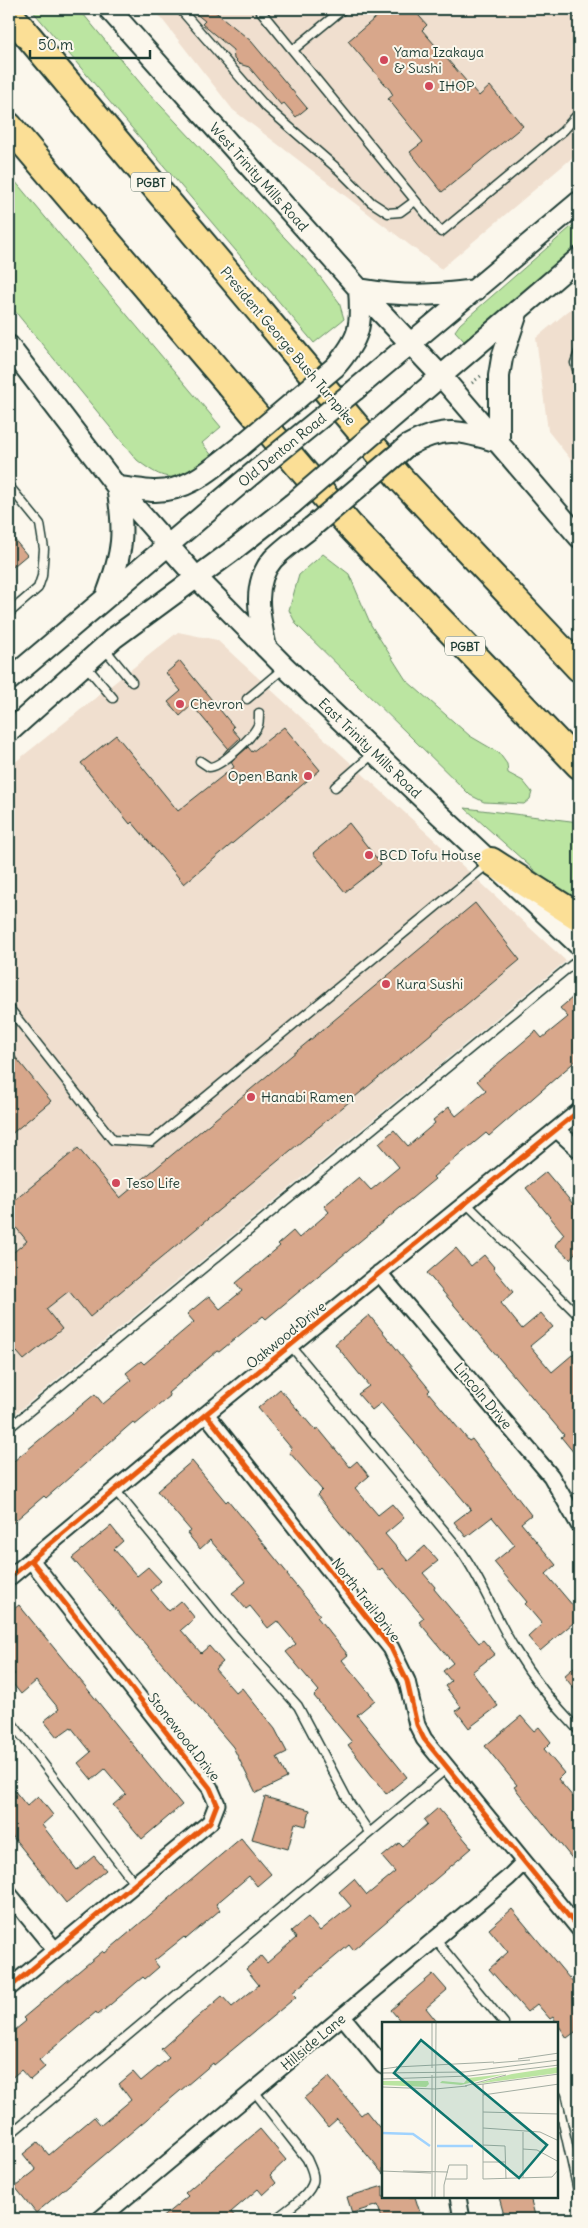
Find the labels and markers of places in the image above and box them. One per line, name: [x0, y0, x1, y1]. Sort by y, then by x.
place label: Yama Izakaya & Sushi: [394, 43, 484, 77]
marker: Yama Izakaya & Sushi: [378, 54, 390, 66]
place label: IHOP: [439, 77, 474, 95]
marker: IHOP: [423, 80, 435, 92]
place label: Chevron: [190, 695, 243, 713]
marker: Chevron: [174, 698, 186, 710]
place label: Open Bank: [228, 767, 298, 785]
marker: Open Bank: [302, 770, 314, 782]
place label: BCD Tofu House: [379, 846, 481, 864]
marker: BCD Tofu House: [363, 849, 375, 861]
place label: Kura Sushi: [396, 975, 463, 993]
marker: Kura Sushi: [380, 978, 392, 990]
place label: Hanabi Ramen: [261, 1088, 354, 1106]
marker: Hanabi Ramen: [245, 1091, 257, 1103]
place label: Teso Life: [126, 1174, 180, 1192]
marker: Teso Life: [110, 1177, 122, 1189]

